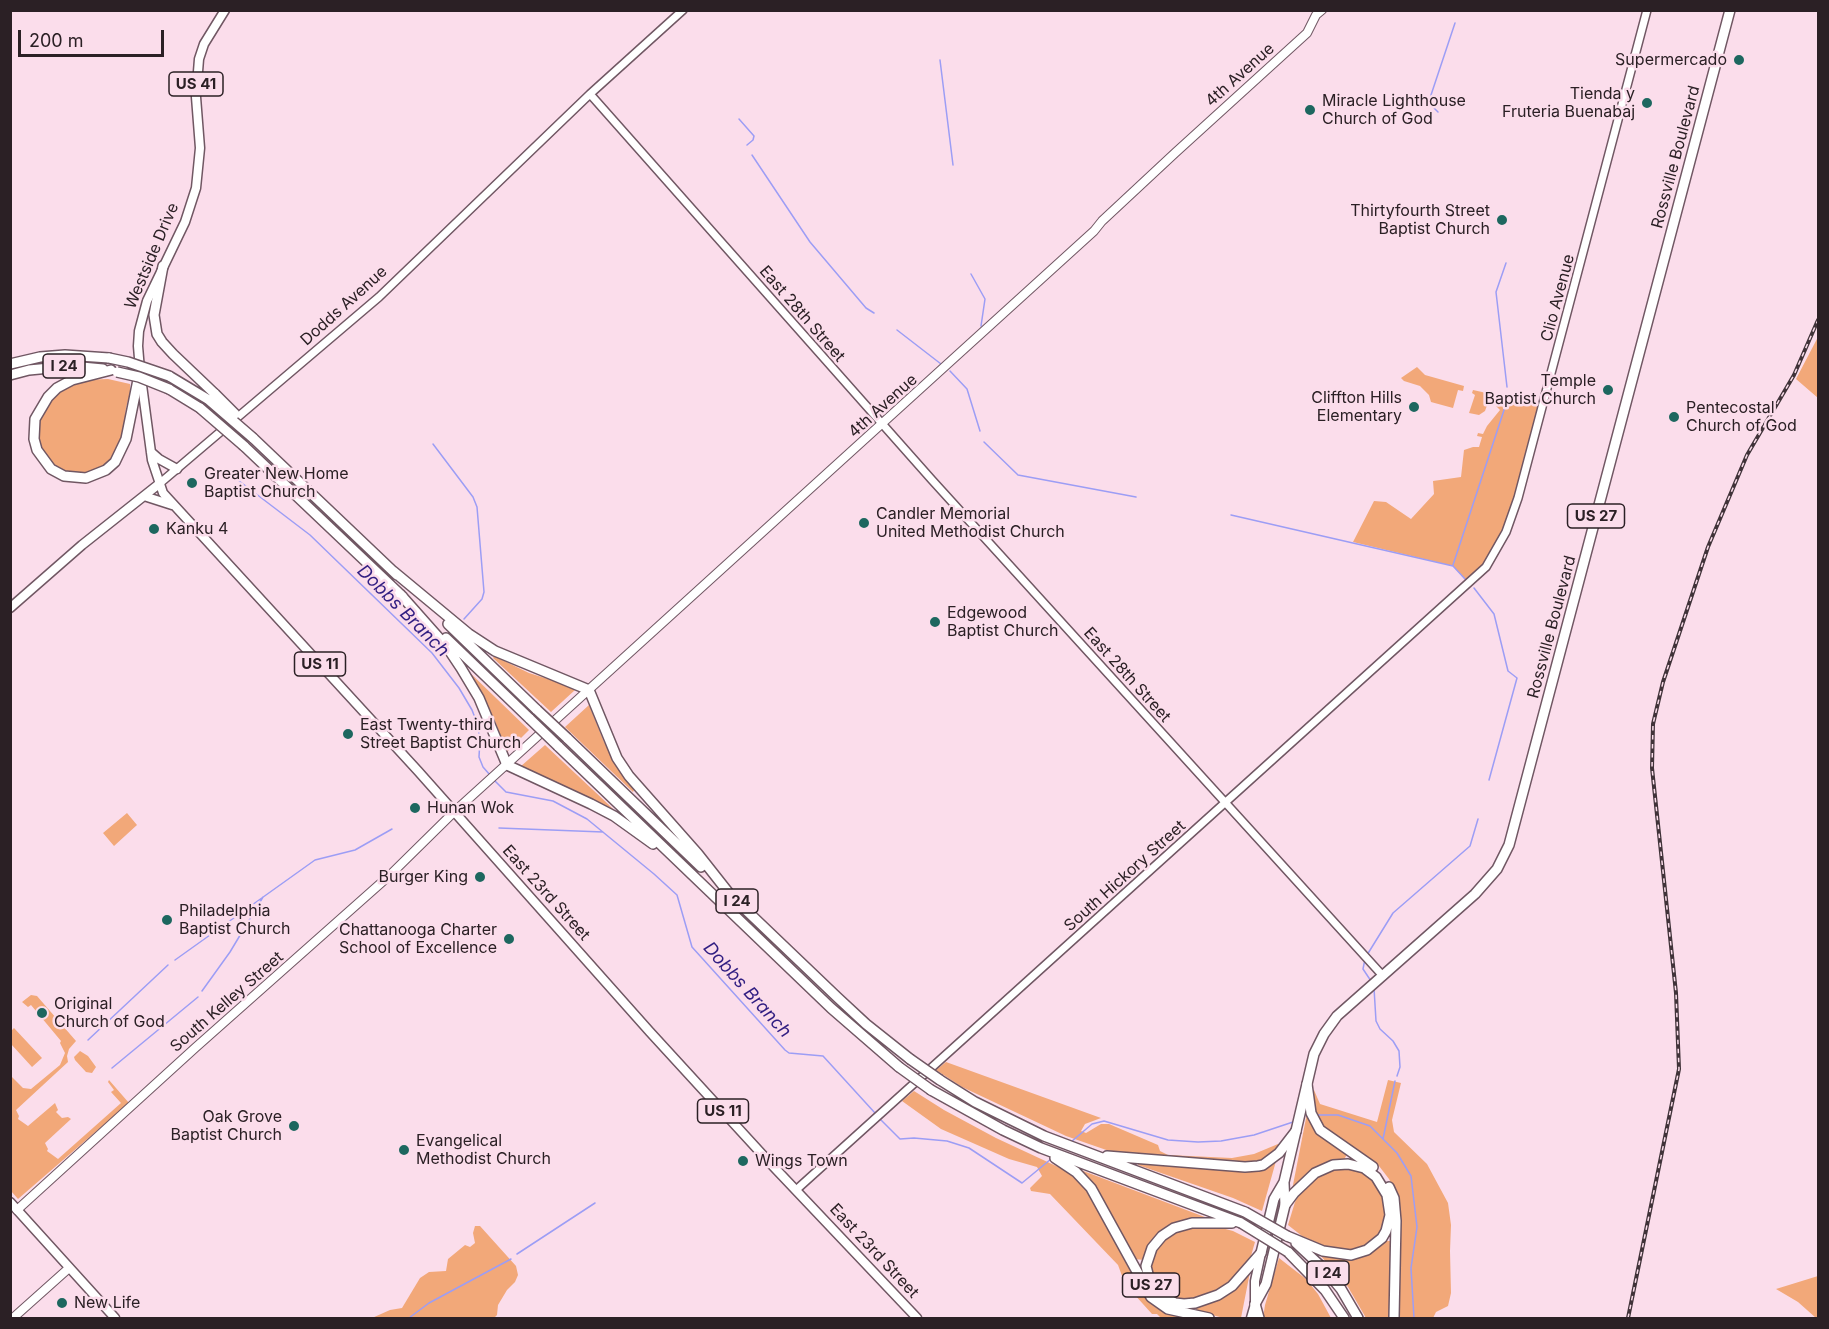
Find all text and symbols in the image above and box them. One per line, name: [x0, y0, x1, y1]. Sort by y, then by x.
scale bar: [21, 18, 166, 56]
text: 200 m: [29, 30, 84, 51]
street label: 4th Avenue: [1202, 39, 1278, 111]
place label: Supermercado: [1615, 50, 1727, 70]
marker: Supermercado: [1732, 53, 1746, 67]
road number: US 41: [169, 72, 223, 96]
place label: Tienda y Fruteria Buenabaj: [1502, 84, 1635, 122]
street label: Rossville Boulevard: [1648, 84, 1704, 230]
place label: Miracle Lighthouse Church of God: [1322, 91, 1466, 129]
marker: Tienda y Fruteria Buenabaj: [1640, 96, 1654, 110]
marker: Miracle Lighthouse Church of God: [1303, 103, 1317, 117]
street label: Westside Drive: [121, 200, 183, 312]
place label: Thirtyfourth Street Baptist Church: [1350, 201, 1490, 239]
marker: Thirtyfourth Street Baptist Church: [1495, 213, 1509, 227]
street label: Clio Avenue: [1537, 252, 1579, 344]
street label: Dodds Avenue: [297, 262, 391, 350]
street label: East 28th Street: [755, 262, 849, 366]
road number: I 24: [43, 354, 85, 378]
street label: 4th Avenue: [845, 370, 921, 442]
place label: Temple Baptist Church: [1484, 371, 1596, 409]
marker: Temple Baptist Church: [1601, 383, 1615, 397]
place label: Cliffton Hills Elementary: [1311, 388, 1402, 426]
place label: Pentecostal Church of God: [1686, 398, 1797, 436]
marker: Cliffton Hills Elementary: [1407, 400, 1421, 414]
marker: Pentecostal Church of God: [1667, 410, 1681, 424]
place label: Greater New Home Baptist Church: [204, 464, 349, 502]
marker: Greater New Home Baptist Church: [185, 476, 199, 490]
place label: Candler Memorial United Methodist Church: [876, 504, 1065, 542]
road number: US 27: [1568, 504, 1624, 528]
marker: Candler Memorial United Methodist Church: [857, 516, 871, 530]
place label: Kanku 4: [166, 519, 228, 539]
marker: Kanku 4: [147, 522, 161, 536]
street label: Rossville Boulevard: [1524, 554, 1580, 700]
water label: Dobbs Branch: [352, 560, 454, 662]
place label: Edgewood Baptist Church: [947, 603, 1059, 641]
marker: Edgewood Baptist Church: [928, 615, 942, 629]
street label: East 28th Street: [1079, 624, 1175, 726]
road number: US 11: [294, 652, 346, 676]
place label: East Twenty-third Street Baptist Church: [360, 715, 521, 753]
marker: East Twenty-third Street Baptist Church: [341, 727, 355, 741]
place label: Hunan Wok: [427, 798, 514, 818]
marker: Hunan Wok: [408, 801, 422, 815]
street label: South Hickory Street: [1060, 817, 1190, 935]
street label: East 23rd Street: [498, 841, 594, 945]
place label: Burger King: [379, 867, 468, 887]
marker: Burger King: [473, 870, 487, 884]
road number: I 24: [716, 889, 758, 913]
place label: Philadelphia Baptist Church: [179, 901, 291, 939]
marker: Philadelphia Baptist Church: [160, 913, 174, 927]
place label: Chattanooga Charter School of Excellence: [339, 920, 497, 958]
marker: Chattanooga Charter School of Excellence: [502, 932, 516, 946]
water label: Dobbs Branch: [698, 938, 796, 1042]
street label: South Kelley Street: [167, 948, 287, 1056]
place label: Original Church of God: [54, 994, 165, 1032]
marker: Original Church of God: [35, 1006, 49, 1020]
road number: US 11: [698, 1099, 748, 1123]
place label: Oak Grove Baptist Church: [170, 1107, 282, 1145]
marker: Oak Grove Baptist Church: [287, 1119, 301, 1133]
place label: Evangelical Methodist Church: [416, 1131, 551, 1169]
marker: Evangelical Methodist Church: [397, 1143, 411, 1157]
place label: Wings Town: [755, 1151, 848, 1171]
marker: Wings Town: [736, 1154, 750, 1168]
street label: East 23rd Street: [826, 1200, 922, 1302]
road number: I 24: [1307, 1261, 1349, 1285]
road number: US 27: [1122, 1273, 1180, 1297]
place label: New Life: [74, 1293, 140, 1313]
marker: New Life: [55, 1296, 69, 1310]

